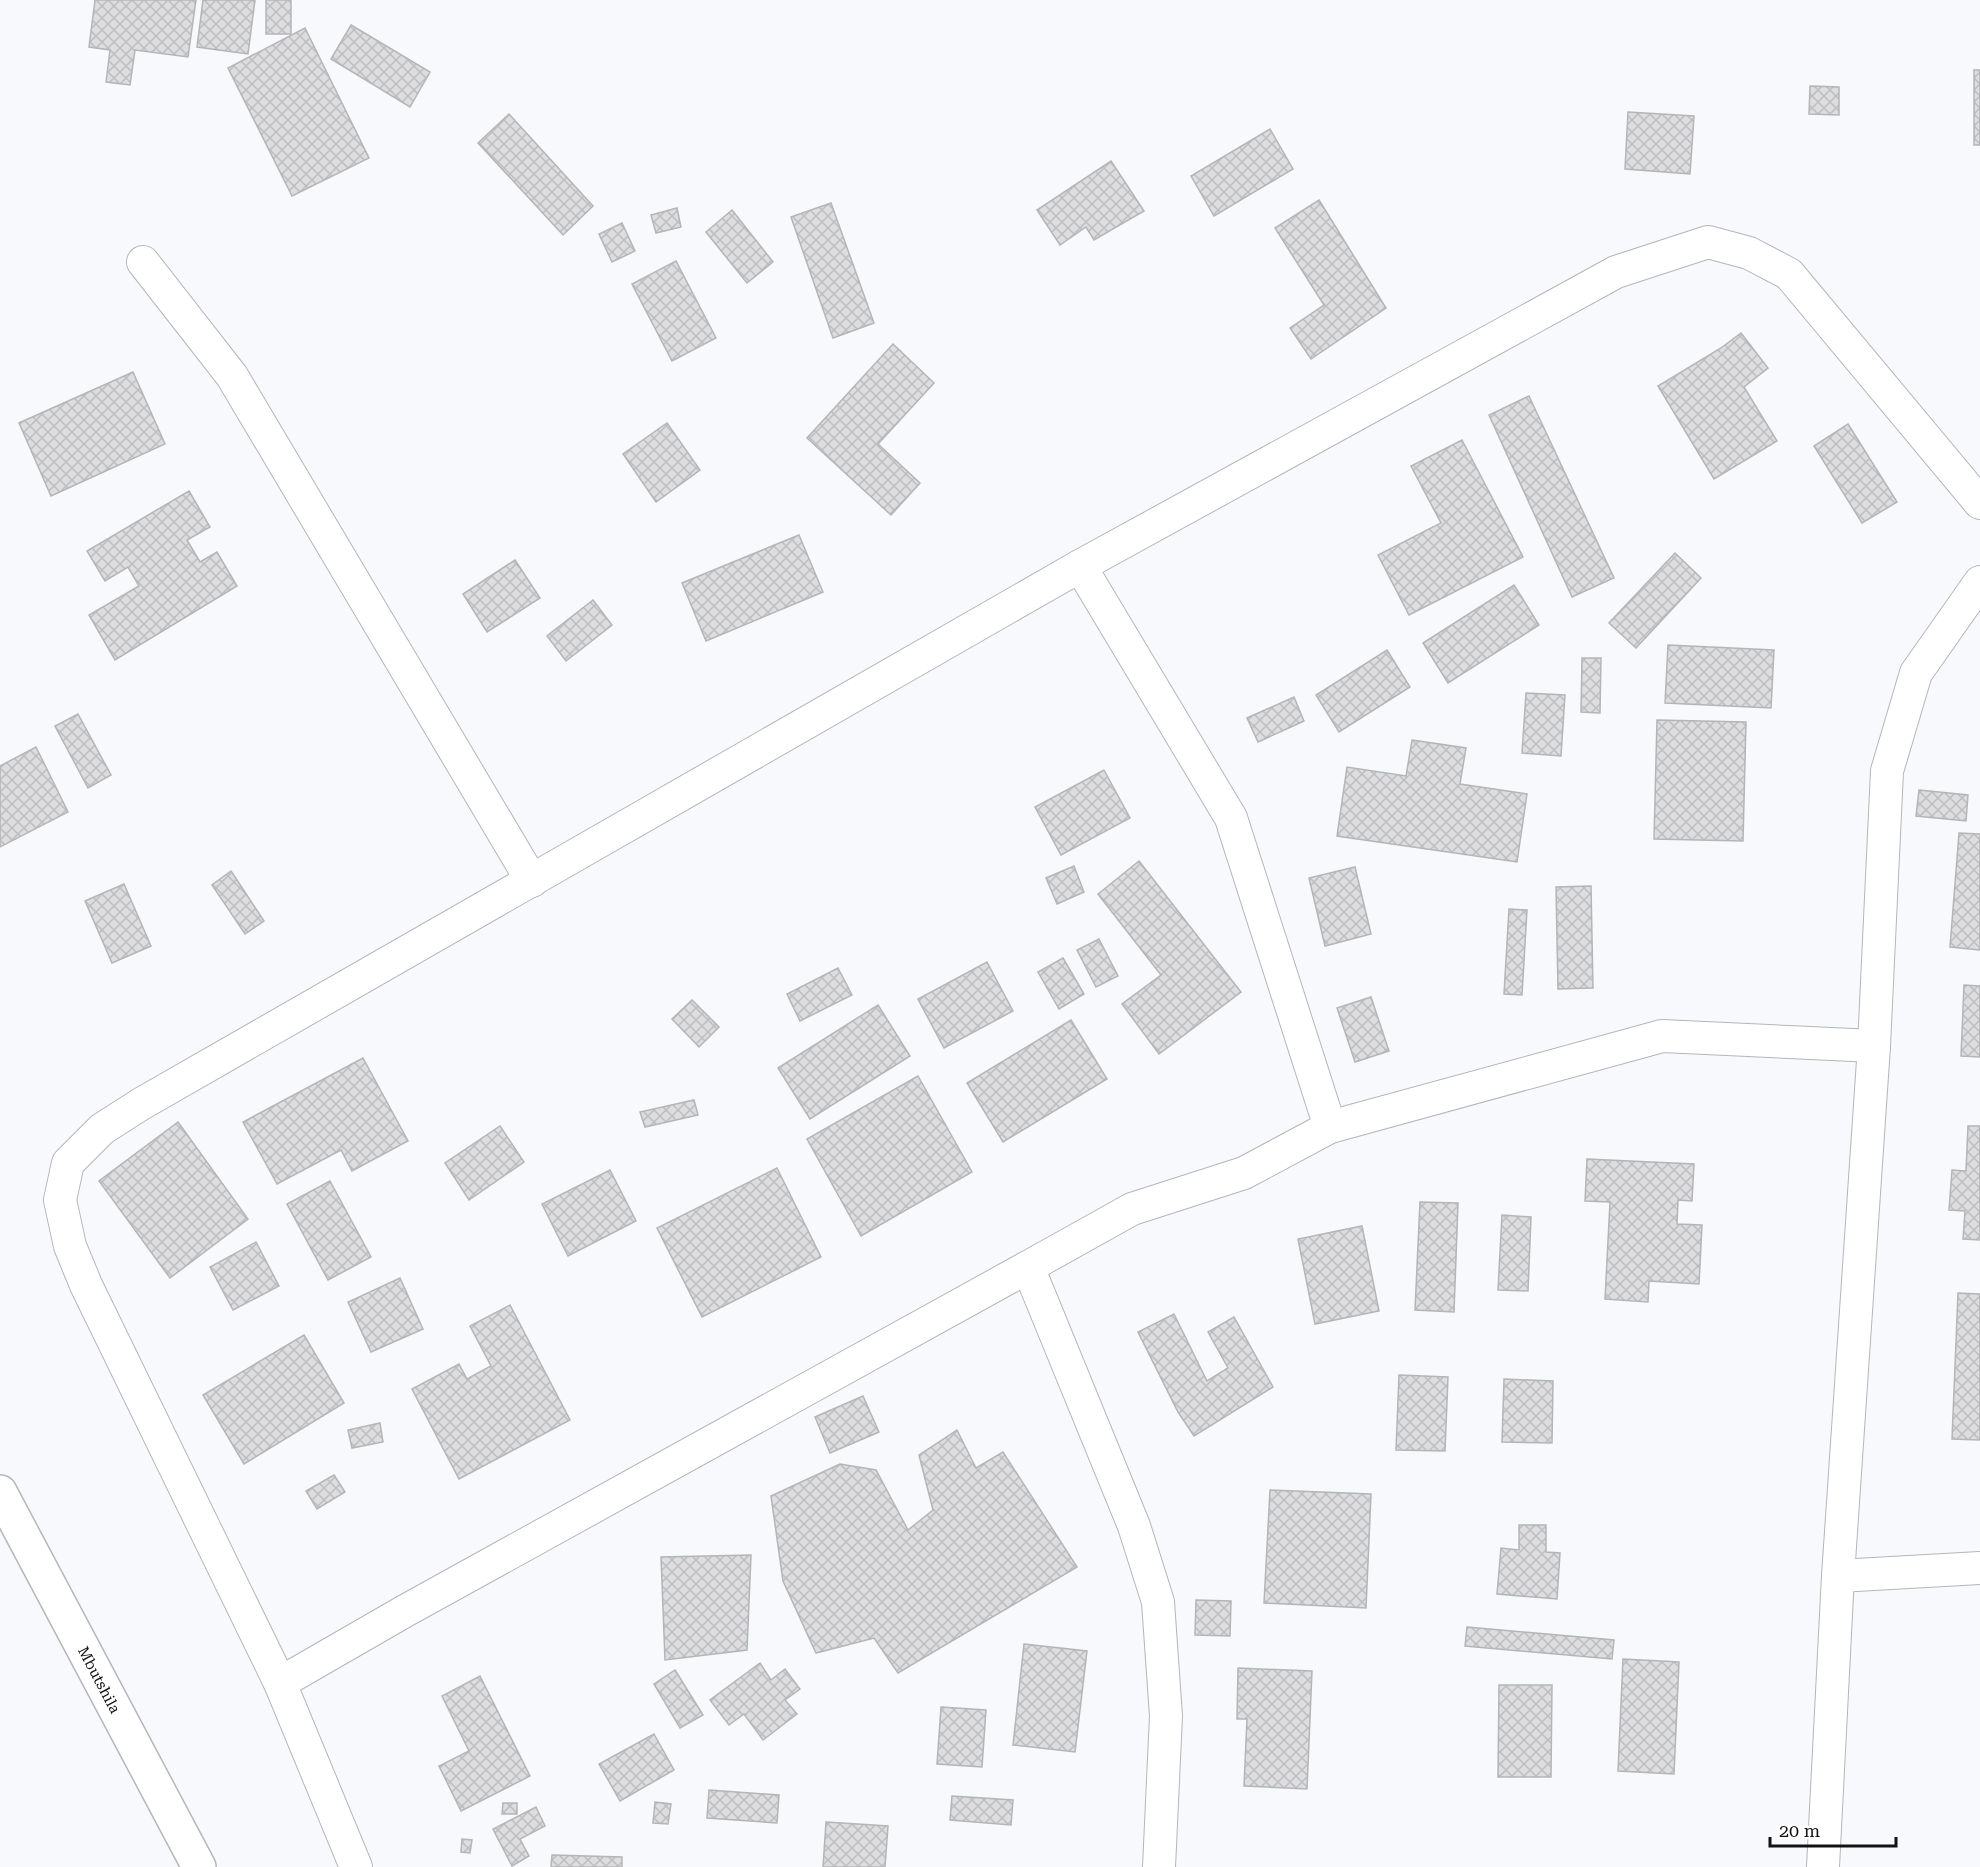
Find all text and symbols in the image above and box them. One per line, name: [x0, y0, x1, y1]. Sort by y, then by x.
street label: Mbutshila: [74, 1643, 124, 1717]
scale bar: [1770, 1810, 1896, 1848]
text: 20 m: [1779, 1820, 1820, 1841]

